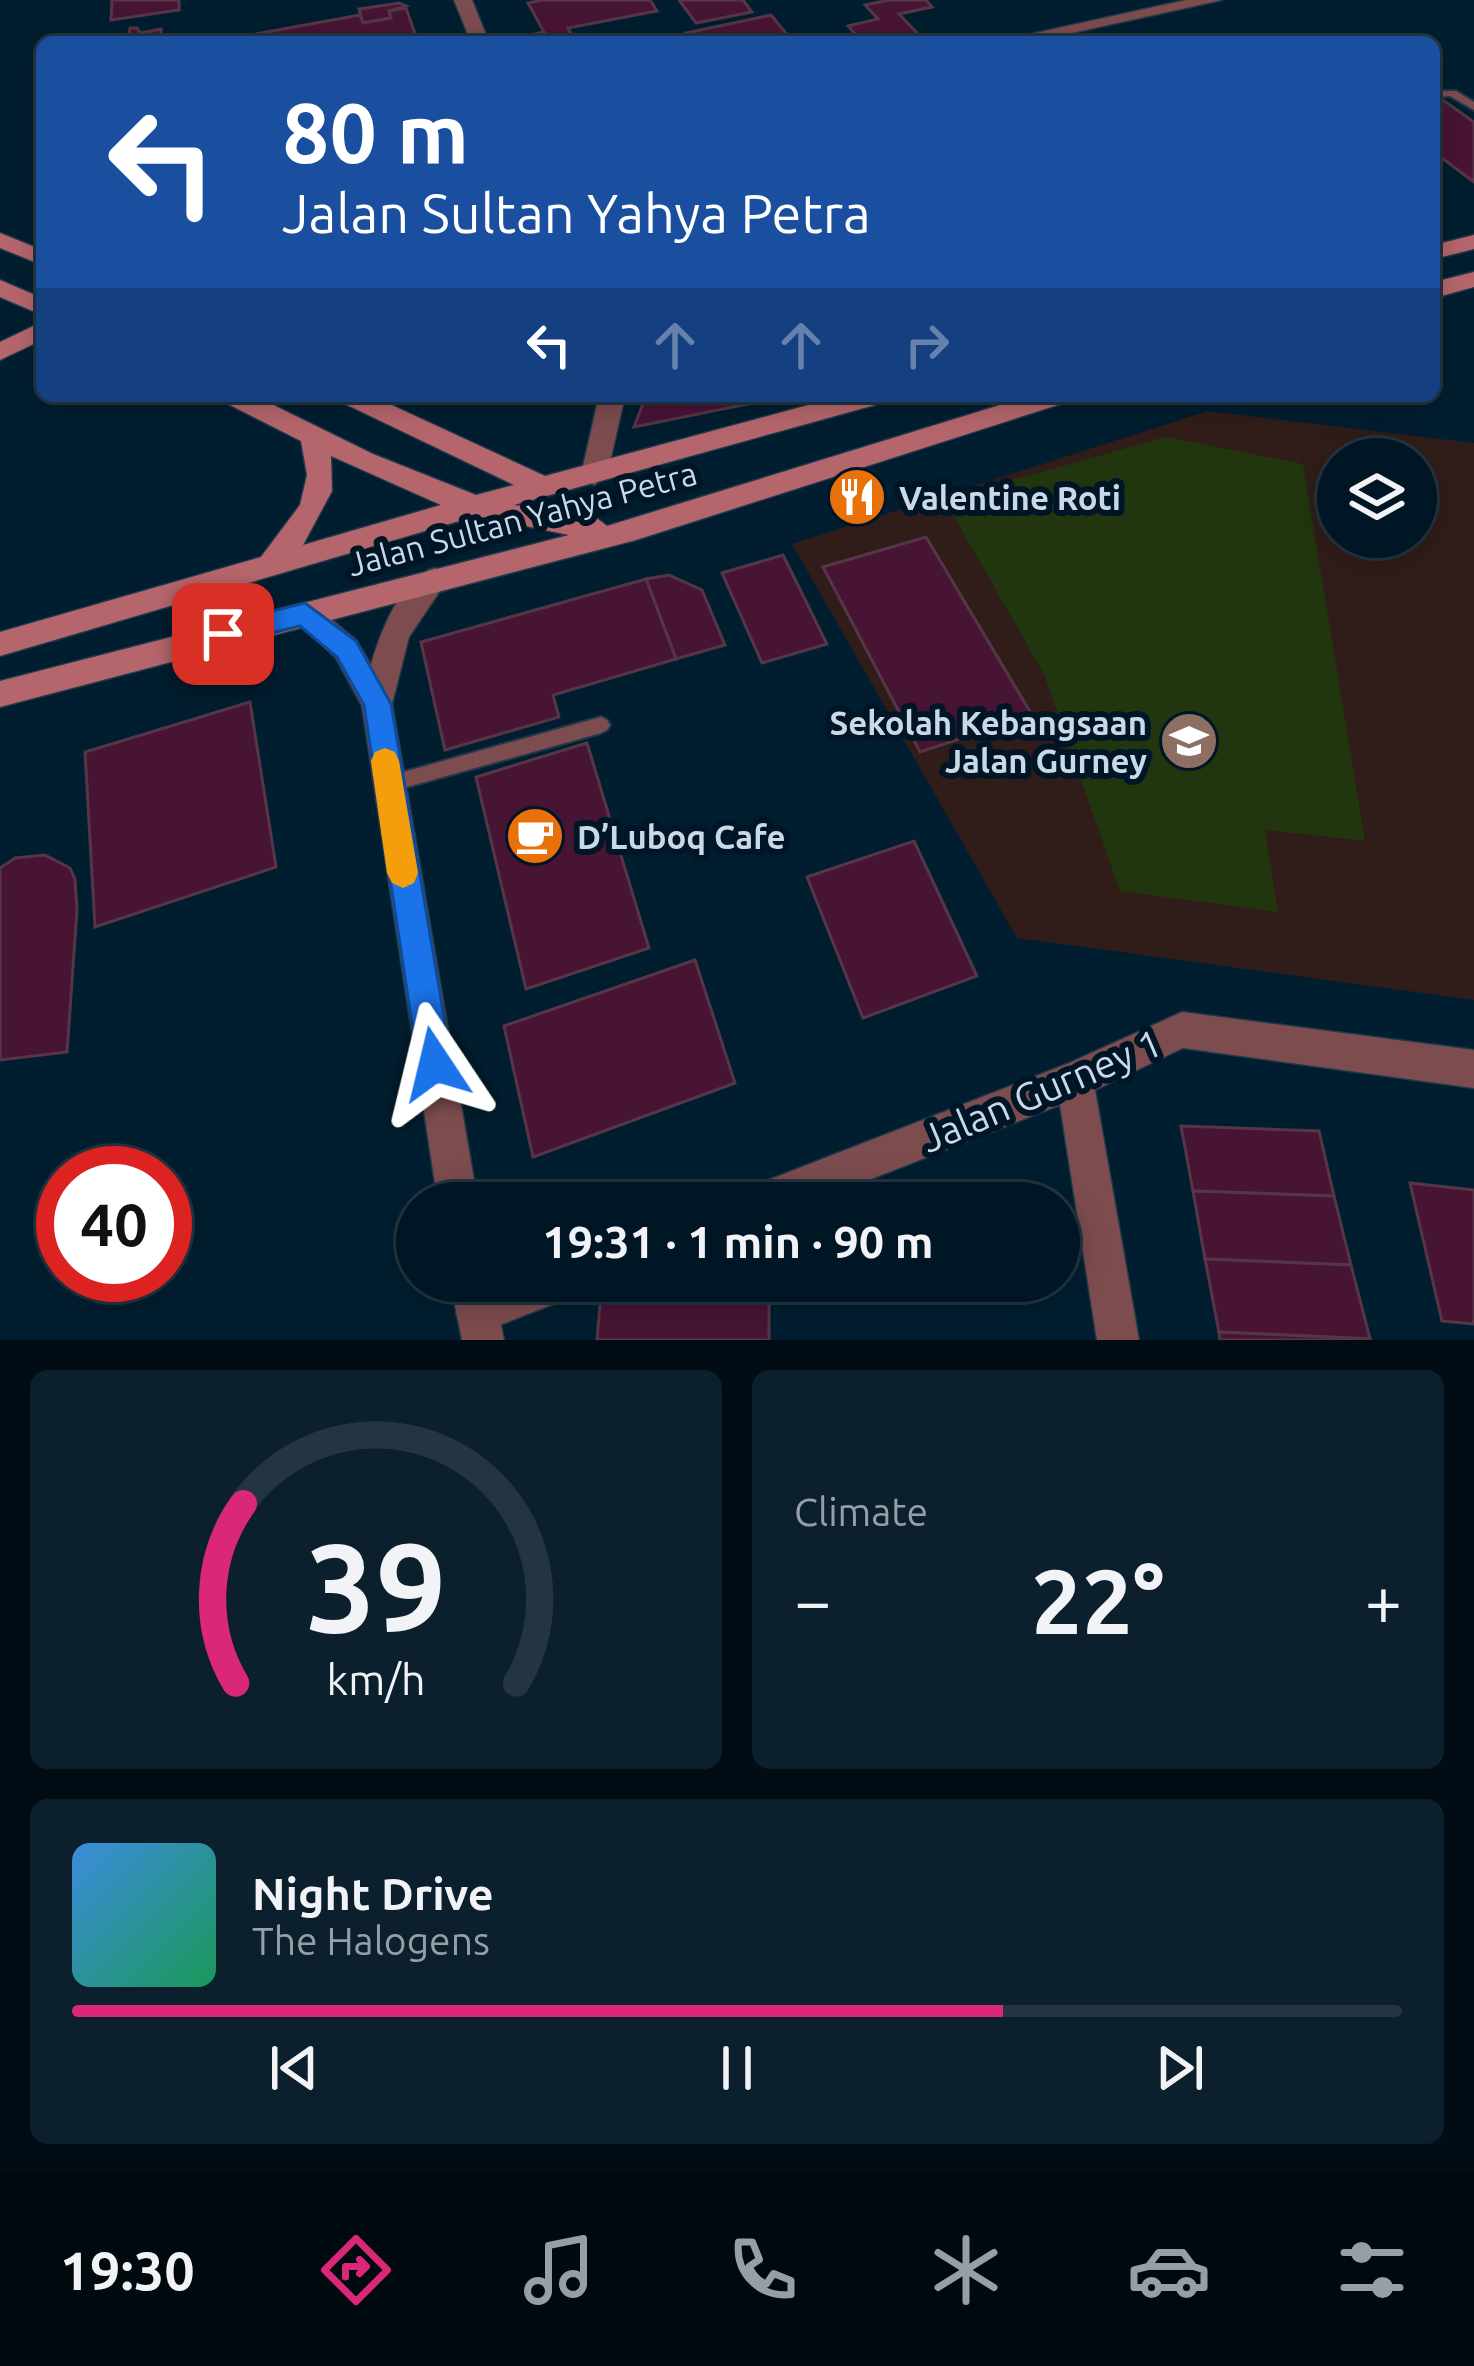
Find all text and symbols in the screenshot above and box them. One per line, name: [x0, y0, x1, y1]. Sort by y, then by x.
icon: left: [84, 84, 240, 240]
text: 80 m: [282, 85, 469, 179]
text: Jalan Sultan Yahya Petra: [282, 183, 871, 243]
icon: left: [516, 312, 582, 378]
icon: ahead: [642, 312, 708, 378]
icon: ahead: [768, 312, 834, 378]
icon: right: [894, 312, 960, 378]
map controls: [1317, 438, 1437, 558]
button: layers: [1317, 438, 1437, 558]
street label: Jalan Sultan Yahya Petra: [343, 454, 701, 582]
restaurant icon: Valentine Roti: [826, 466, 888, 528]
place label: Valentine Roti: [899, 479, 1121, 516]
pin: [172, 583, 274, 685]
icon: arrive: [190, 601, 256, 667]
place label: Sekolah Kebangsaan Jalan Gurney: [829, 704, 1147, 779]
school or university icon: Sekolah Kebangsaan Jalan Gurney: [1158, 710, 1220, 772]
cafe icon: D’Luboq Cafe: [504, 805, 566, 867]
place label: D’Luboq Cafe: [577, 818, 786, 855]
position arrow: [372, 1001, 498, 1127]
street label: Jalan Gurney 1: [914, 1020, 1168, 1160]
speed limit sign: 40: [36, 1146, 192, 1302]
text: 19:31 · 1 min · 90 m: [542, 1216, 934, 1267]
text: Climate: [794, 1490, 928, 1533]
text: 39: [306, 1516, 446, 1656]
text: 22°: [1031, 1550, 1165, 1651]
text: −: [794, 1563, 831, 1637]
text: +: [1365, 1563, 1402, 1637]
text: km/h: [326, 1654, 426, 1702]
text: Night Drive: [252, 1868, 494, 1919]
text: The Halogens: [252, 1919, 490, 1962]
icon: previous: [261, 2035, 327, 2101]
icon: pause: [704, 2035, 770, 2101]
icon: next: [1147, 2035, 1213, 2101]
icon: directions: [314, 2228, 398, 2312]
icon: music: [517, 2228, 601, 2312]
icon: phone: [721, 2228, 805, 2312]
icon: climate: [924, 2228, 1008, 2312]
icon: car: [1127, 2228, 1211, 2312]
icon: filters: [1330, 2228, 1414, 2312]
text: 19:30: [60, 2240, 195, 2300]

